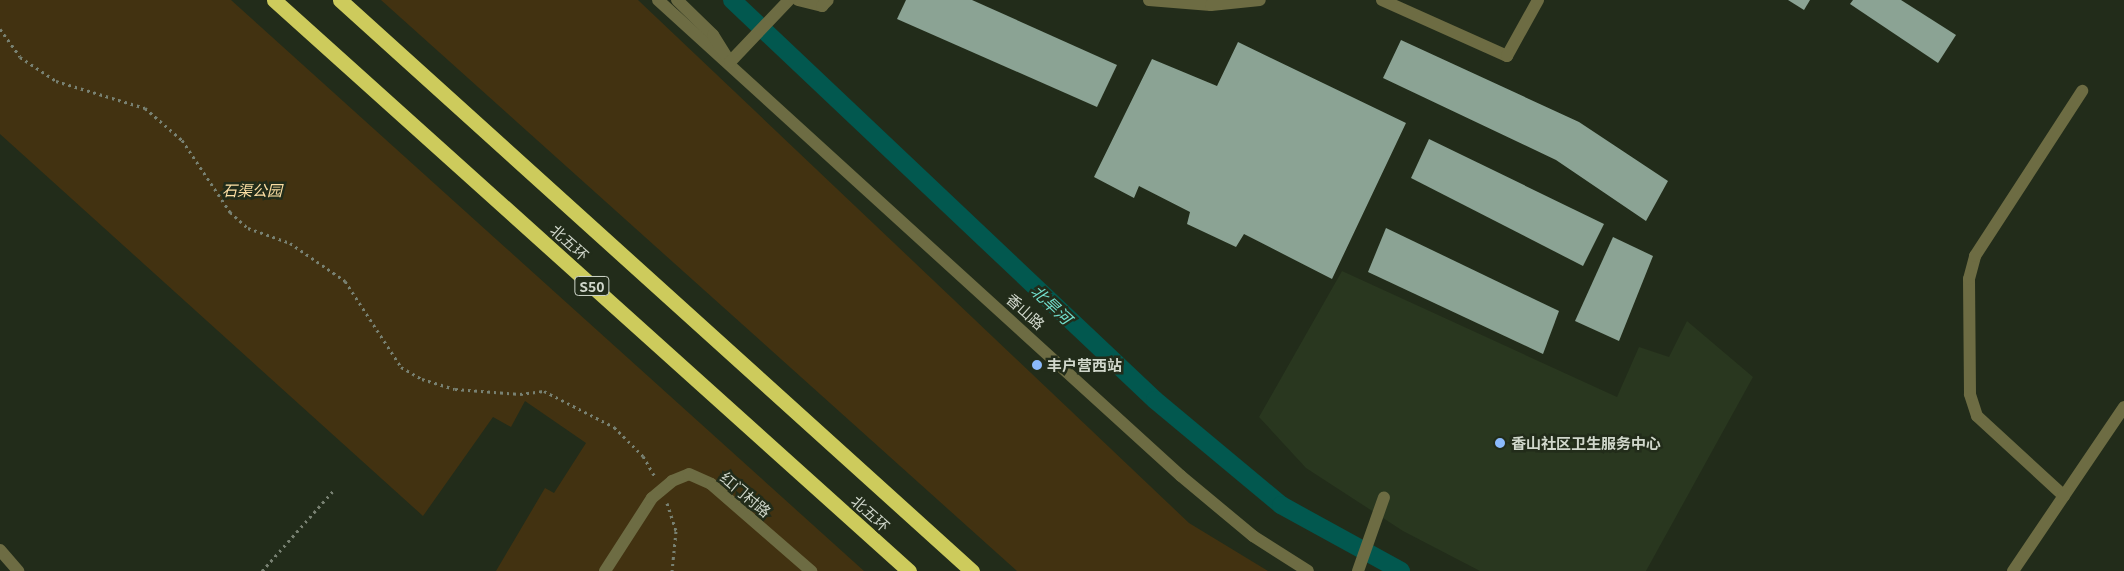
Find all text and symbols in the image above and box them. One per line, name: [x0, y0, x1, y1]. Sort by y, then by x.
park label: 石渠公园: [222, 181, 282, 199]
street label: 北五环: [547, 220, 593, 264]
road number: S50: [573, 274, 611, 298]
water label: 北旱河: [1028, 281, 1076, 327]
street label: 香山路: [1003, 289, 1049, 333]
place label: 丰户营西站: [1047, 356, 1122, 374]
marker: 丰户营西站: [1031, 359, 1043, 371]
place label: 香山社区卫生服务中心: [1511, 434, 1661, 452]
marker: 香山社区卫生服务中心: [1493, 436, 1507, 450]
street label: 红门村路: [717, 468, 775, 520]
street label: 北五环: [848, 491, 894, 535]

